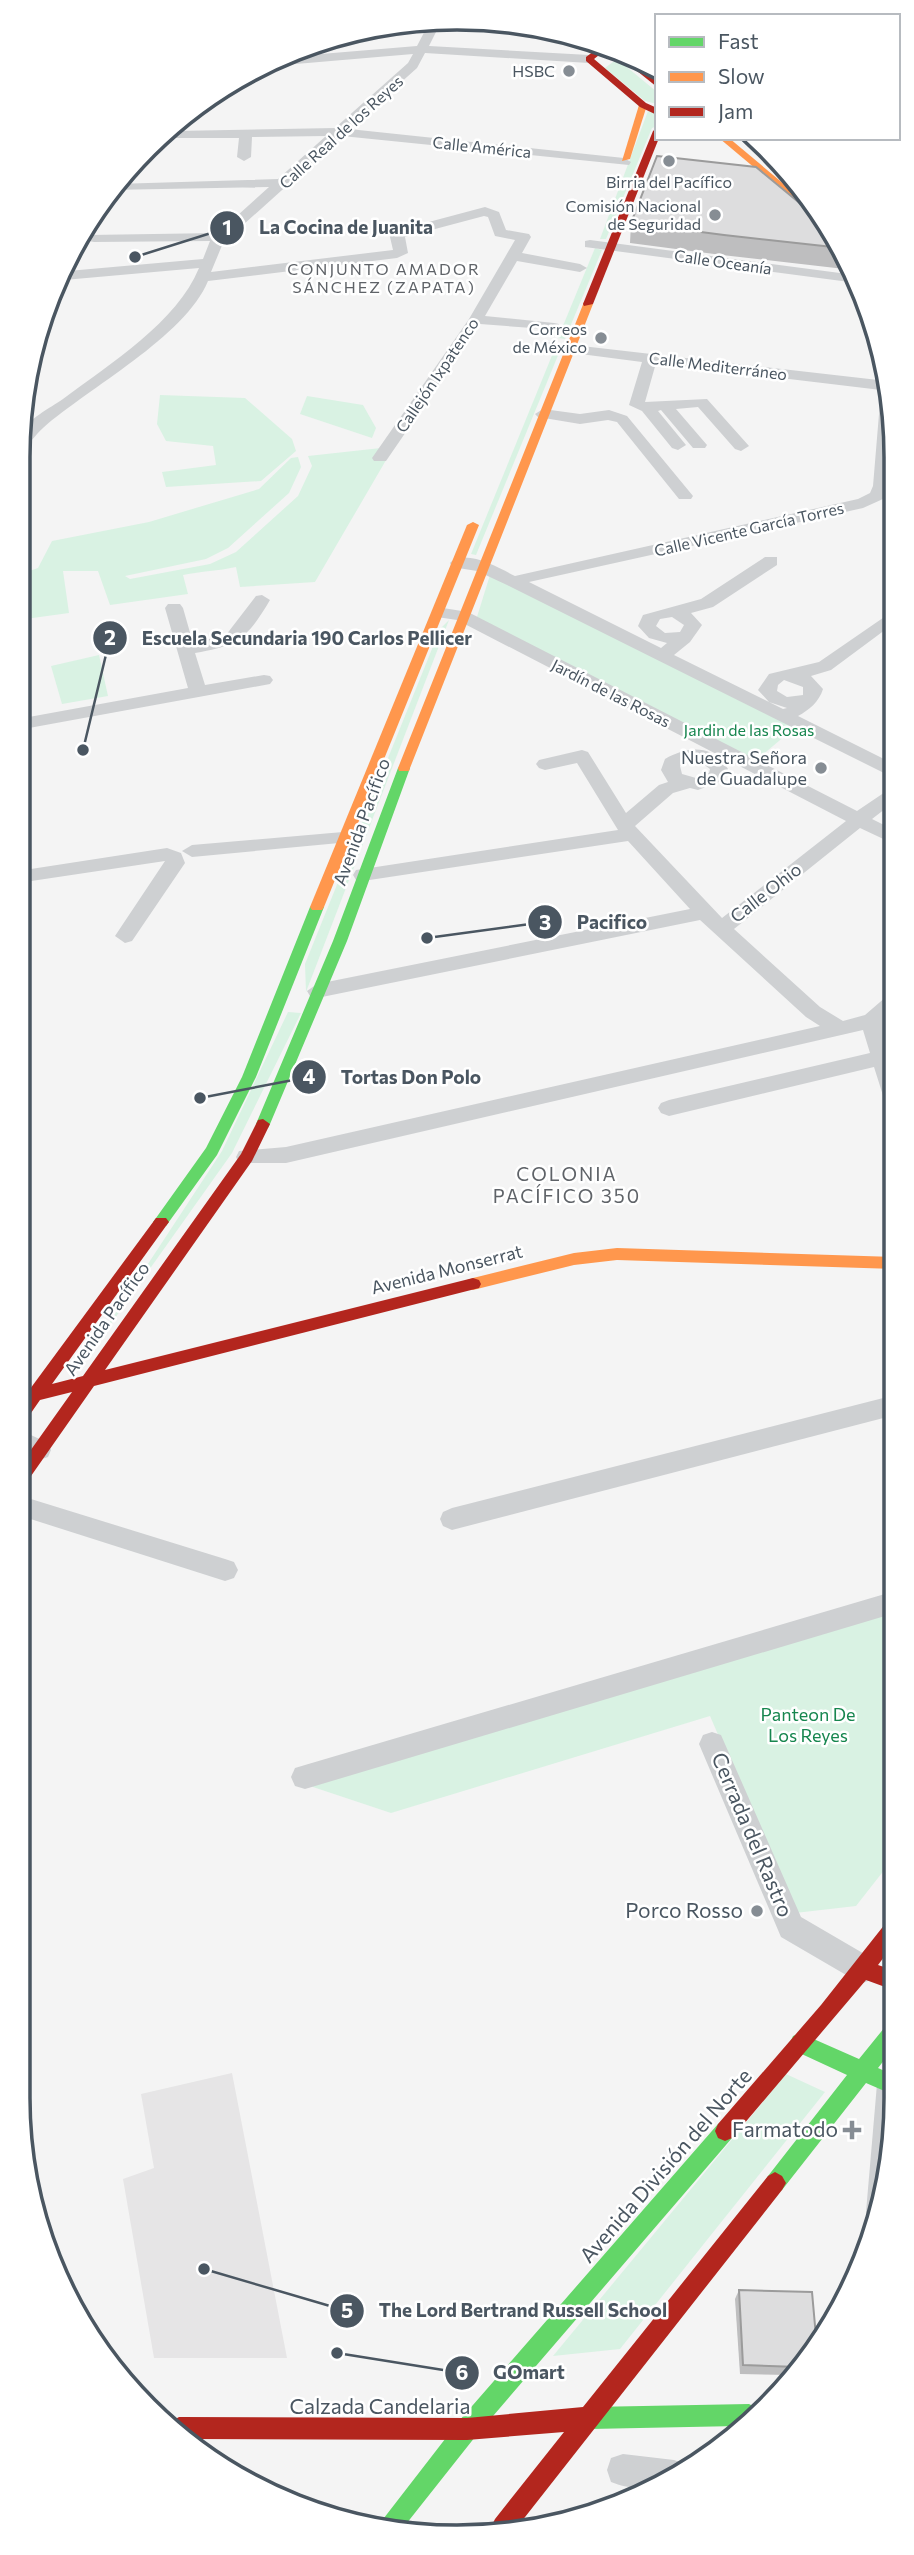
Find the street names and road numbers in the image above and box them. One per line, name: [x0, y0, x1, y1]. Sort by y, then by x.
street label: Calle Real de los Reyes: [275, 71, 406, 192]
street label: Calle América: [432, 132, 532, 161]
street label: Calle Oceanía: [673, 245, 773, 278]
street label: Callejón Ixpatenco: [391, 314, 482, 436]
street label: Calle Mediterráneo: [648, 348, 788, 383]
street label: Calle Vicente García Torres: [652, 497, 846, 560]
street label: Jardín de las Rosas: [549, 654, 674, 731]
street label: Avenida Pacífico: [328, 755, 394, 888]
street label: Calle Ohio: [725, 858, 805, 927]
street label: Avenida Monserrat: [369, 1240, 525, 1298]
street label: Avenida Pacífico: [59, 1257, 154, 1380]
street label: Cerrada del Rastro: [707, 1748, 799, 1920]
street label: Avenida División del Norte: [574, 2063, 756, 2267]
street label: Calzada Candelaria: [290, 2393, 470, 2418]

